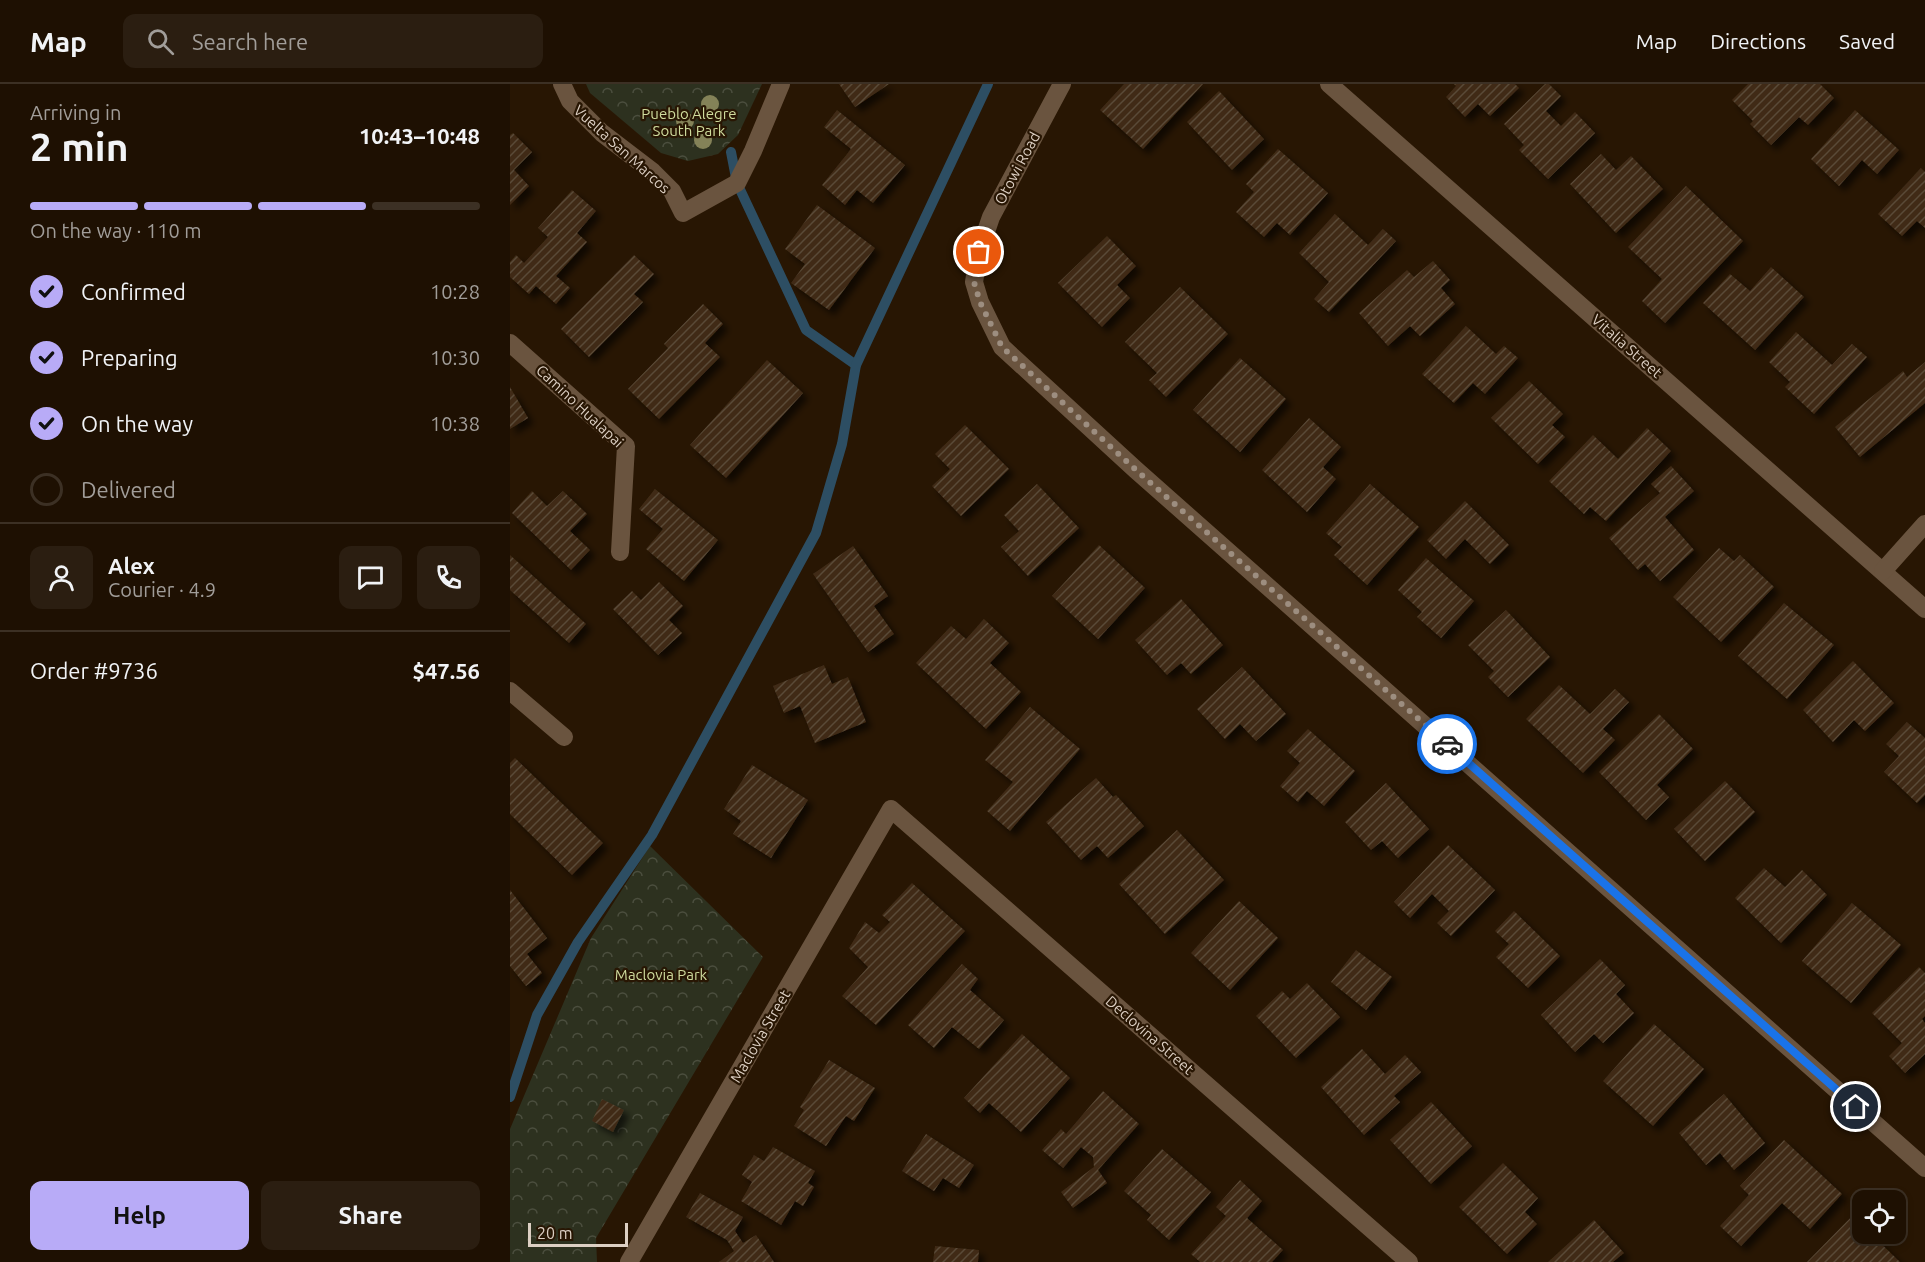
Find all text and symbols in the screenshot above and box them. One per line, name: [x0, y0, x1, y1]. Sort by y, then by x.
search box: [123, 14, 543, 68]
icon: search: [144, 25, 177, 58]
text: Map: [30, 26, 87, 57]
text: Search here: [192, 29, 308, 54]
text: Map: [1636, 29, 1677, 53]
text: Directions: [1710, 29, 1806, 53]
text: Saved: [1839, 29, 1895, 53]
text: Arriving in: [30, 101, 121, 124]
street label: Vuelta San Marcos: [570, 101, 674, 197]
park label: Pueblo Alegre South Park: [641, 105, 737, 139]
text: 10:43–10:48: [359, 123, 480, 148]
text: 2 min: [30, 125, 129, 168]
street label: Otowi Road: [991, 129, 1043, 207]
text: On the way · 110 m: [30, 219, 202, 242]
pin: [953, 226, 1004, 277]
icon: bag: [962, 235, 995, 268]
icon: check: [30, 275, 63, 308]
text: Confirmed: [81, 279, 186, 304]
text: 10:28: [430, 280, 480, 303]
street label: Vitalia Street: [1588, 311, 1666, 381]
icon: check: [30, 341, 63, 374]
text: Preparing: [81, 345, 178, 370]
text: 10:30: [430, 346, 480, 369]
street label: Camino Hualapai: [533, 361, 627, 451]
icon: check: [30, 407, 63, 440]
text: On the way: [81, 411, 193, 436]
text: 10:38: [430, 412, 480, 435]
text: Delivered: [81, 477, 176, 502]
button: person: [30, 546, 93, 609]
button: chat: [339, 546, 402, 609]
button: phone: [417, 546, 480, 609]
text: Alex: [108, 553, 155, 578]
text: Courier · 4.9: [108, 578, 216, 601]
text: Order #9736: [30, 658, 158, 683]
text: $47.56: [413, 658, 480, 683]
courier: [1417, 714, 1477, 774]
icon: car: [1431, 728, 1464, 761]
park label: Maclovia Park: [615, 966, 708, 983]
street label: Maclovia Street: [727, 986, 794, 1085]
street label: Declovina Street: [1103, 992, 1198, 1078]
pin: [1830, 1081, 1881, 1132]
icon: home: [1839, 1090, 1872, 1123]
button: Help: [30, 1181, 249, 1250]
button: Share: [261, 1181, 480, 1250]
map controls: [1852, 1190, 1906, 1244]
button: locate: [1852, 1190, 1906, 1244]
scale bar: [528, 1220, 628, 1248]
text: 20 m: [537, 1224, 573, 1242]

